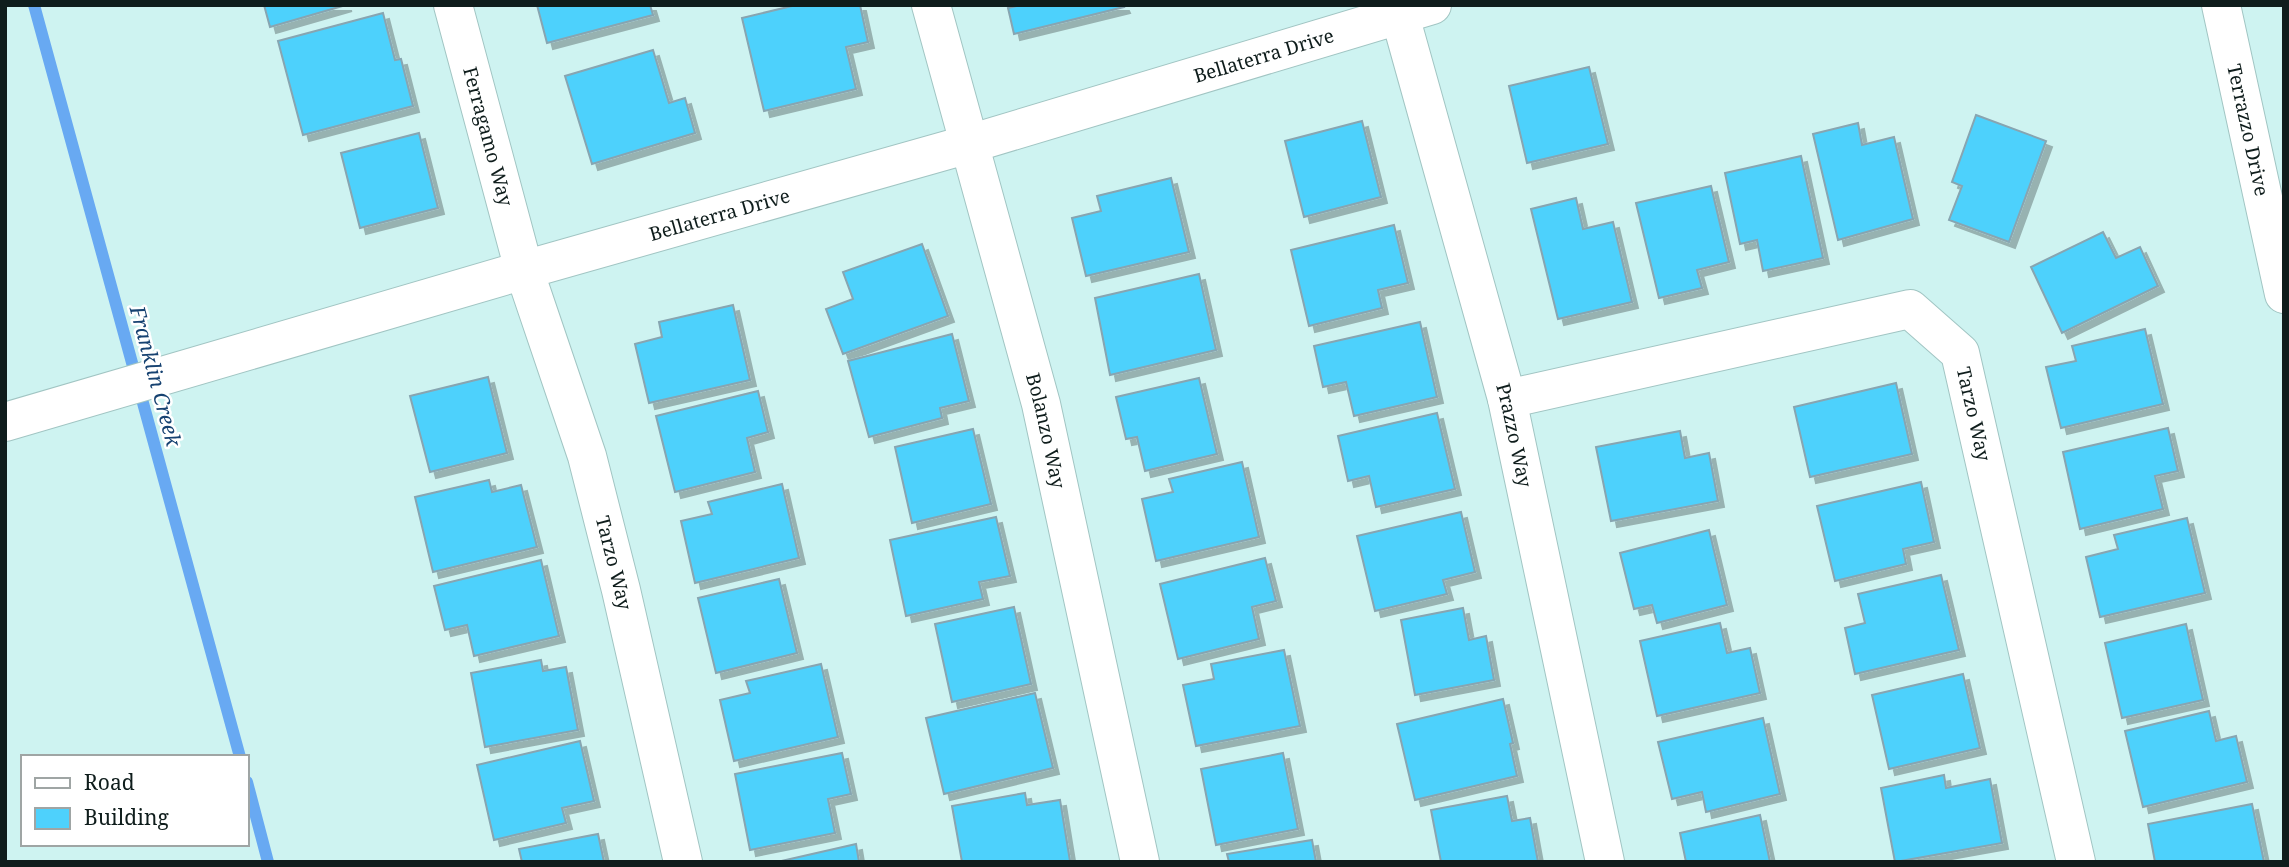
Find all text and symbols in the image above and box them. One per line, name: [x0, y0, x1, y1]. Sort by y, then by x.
street label: Bellaterra Drive: [1190, 22, 1337, 89]
street label: Terrazzo Drive: [2221, 62, 2275, 199]
street label: Ferragamo Way: [457, 64, 519, 209]
street label: Bellaterra Drive: [646, 182, 793, 247]
water label: Franklin Creek: [124, 302, 188, 450]
street label: Tarzo Way: [1951, 364, 1997, 464]
street label: Bolanzo Way: [1020, 370, 1072, 491]
street label: Prazzo Way: [1490, 380, 1538, 490]
street label: Tarzo Way: [590, 513, 638, 613]
legend: [21, 755, 248, 846]
text: Road: [84, 768, 135, 796]
text: Building: [84, 803, 169, 831]

